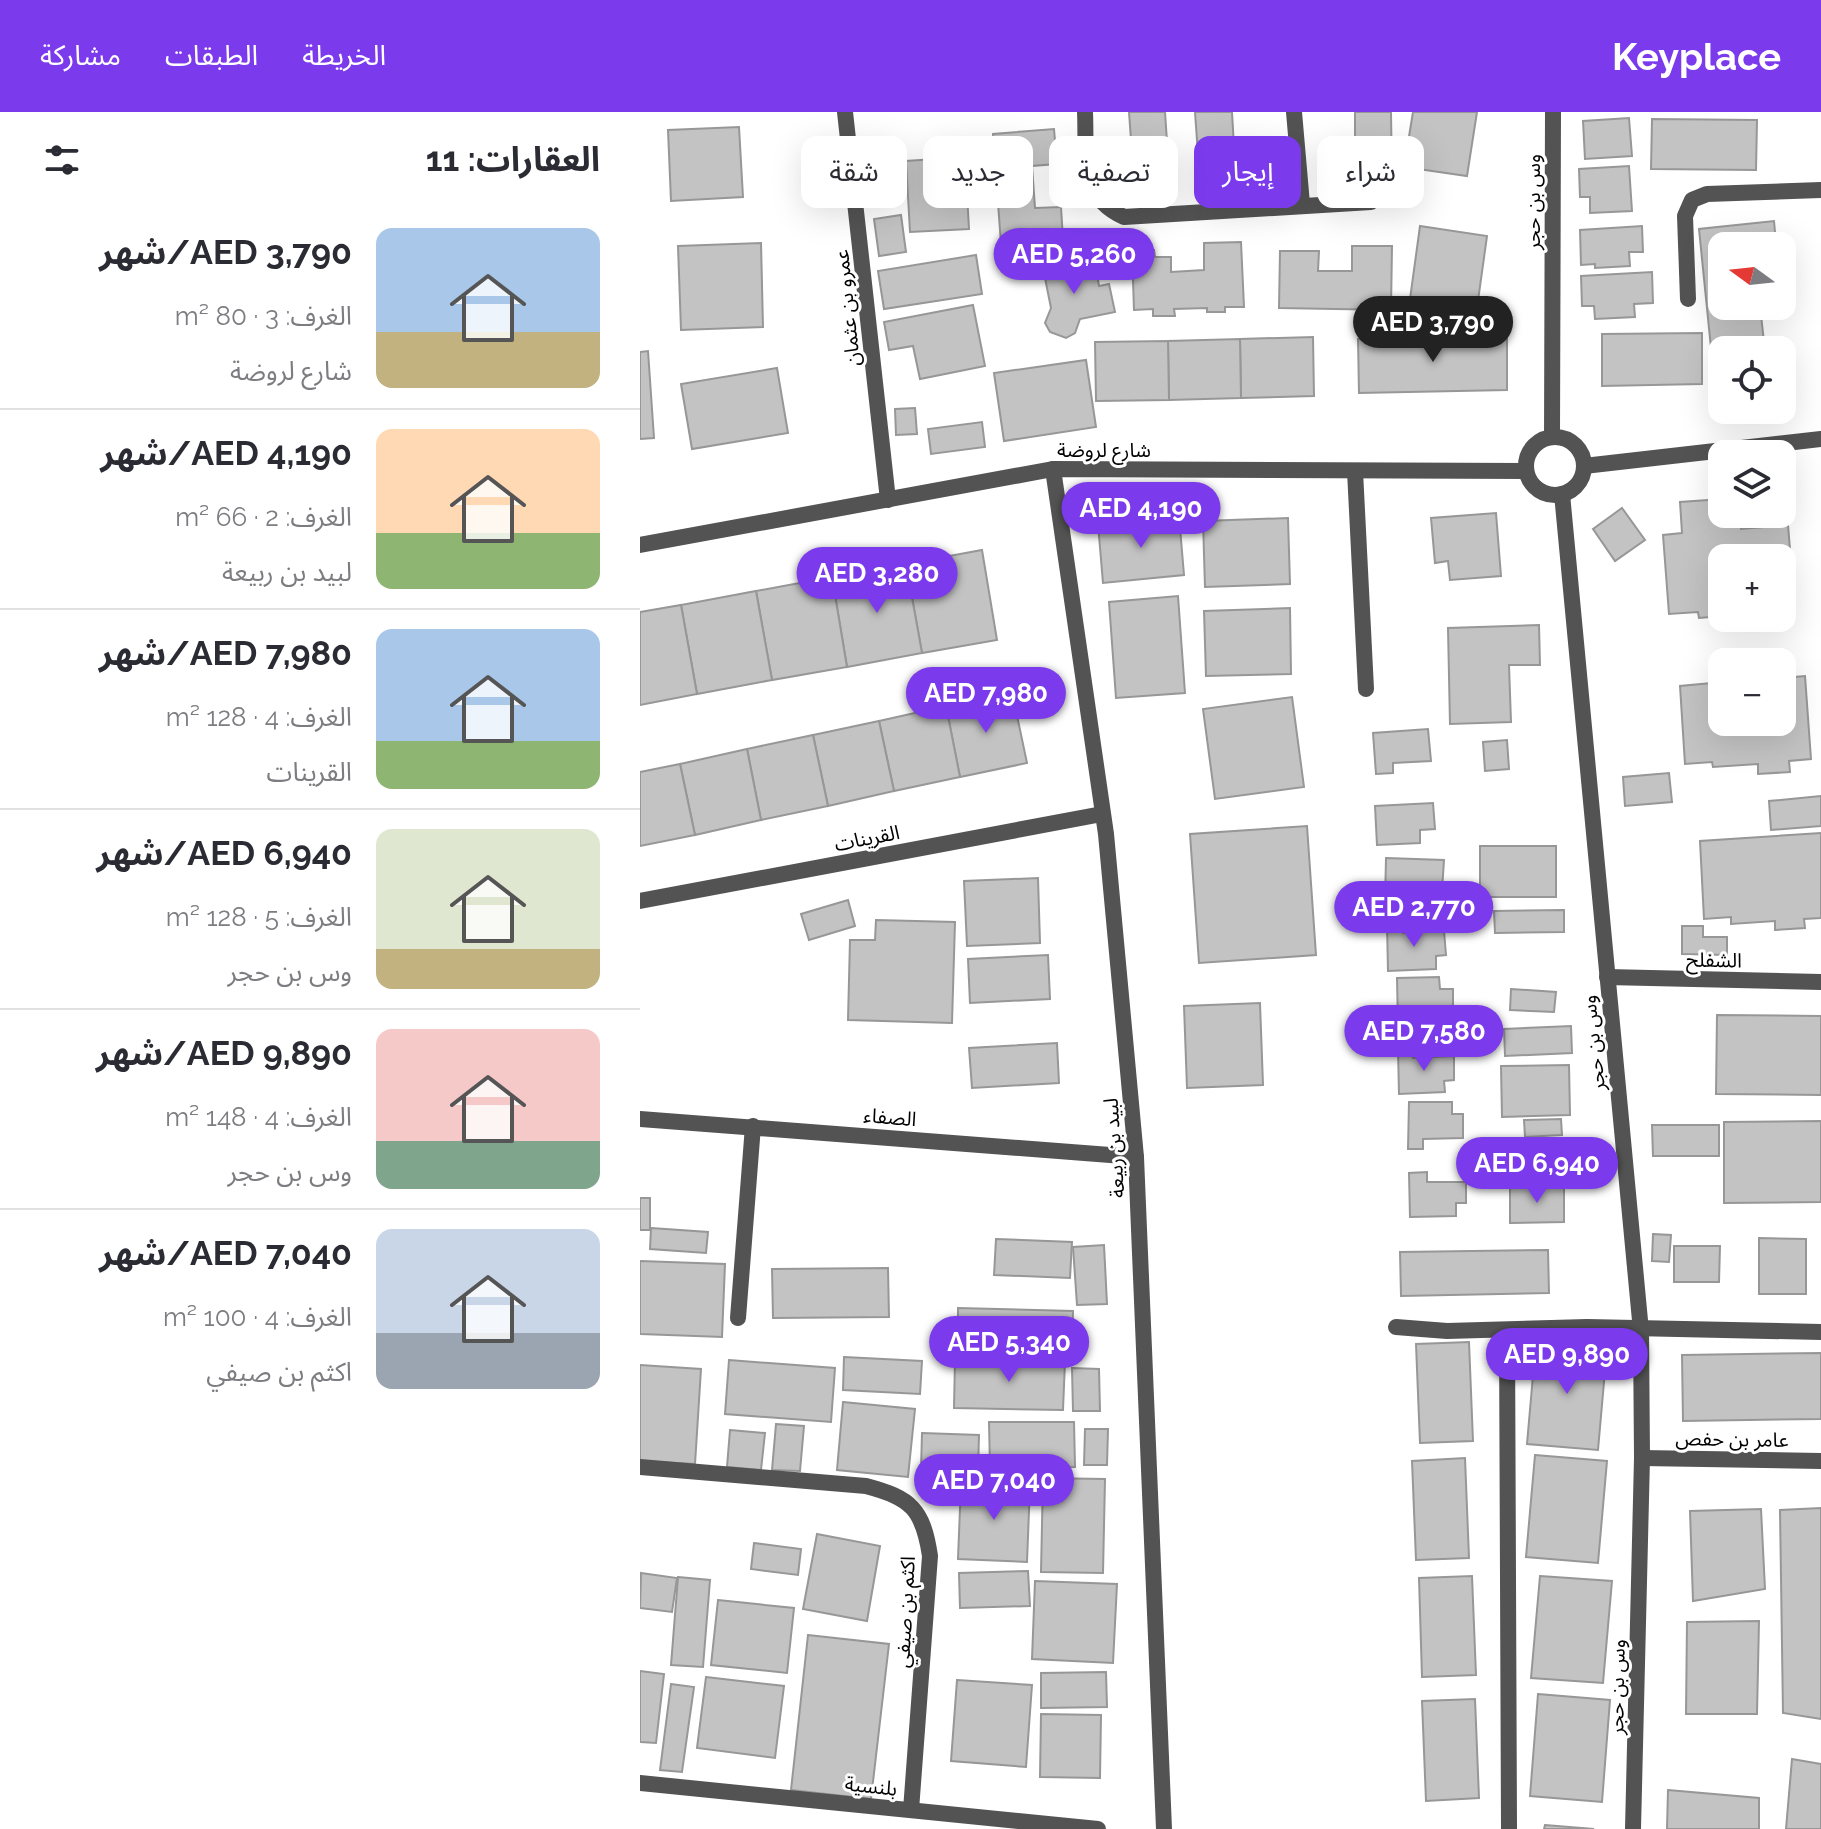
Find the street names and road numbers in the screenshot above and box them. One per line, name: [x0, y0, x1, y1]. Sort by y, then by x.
street label: وس بن حجر: [1521, 154, 1545, 251]
street label: عمرو بن عثمان: [829, 248, 865, 368]
street label: شارع لروضة: [1057, 438, 1151, 465]
street label: القرينات: [832, 820, 902, 856]
street label: الشفلح: [1686, 948, 1742, 975]
street label: وس بن حجر: [1576, 994, 1610, 1093]
street label: لبيد بن ربيعة: [1099, 1097, 1129, 1199]
street label: الصفاء: [863, 1103, 917, 1131]
street label: عامر بن حفص: [1675, 1426, 1789, 1452]
street label: اكثم بن صيفي: [890, 1555, 924, 1669]
street label: وس بن حجر: [1604, 1639, 1630, 1736]
street label: بلنسية: [844, 1771, 898, 1801]

